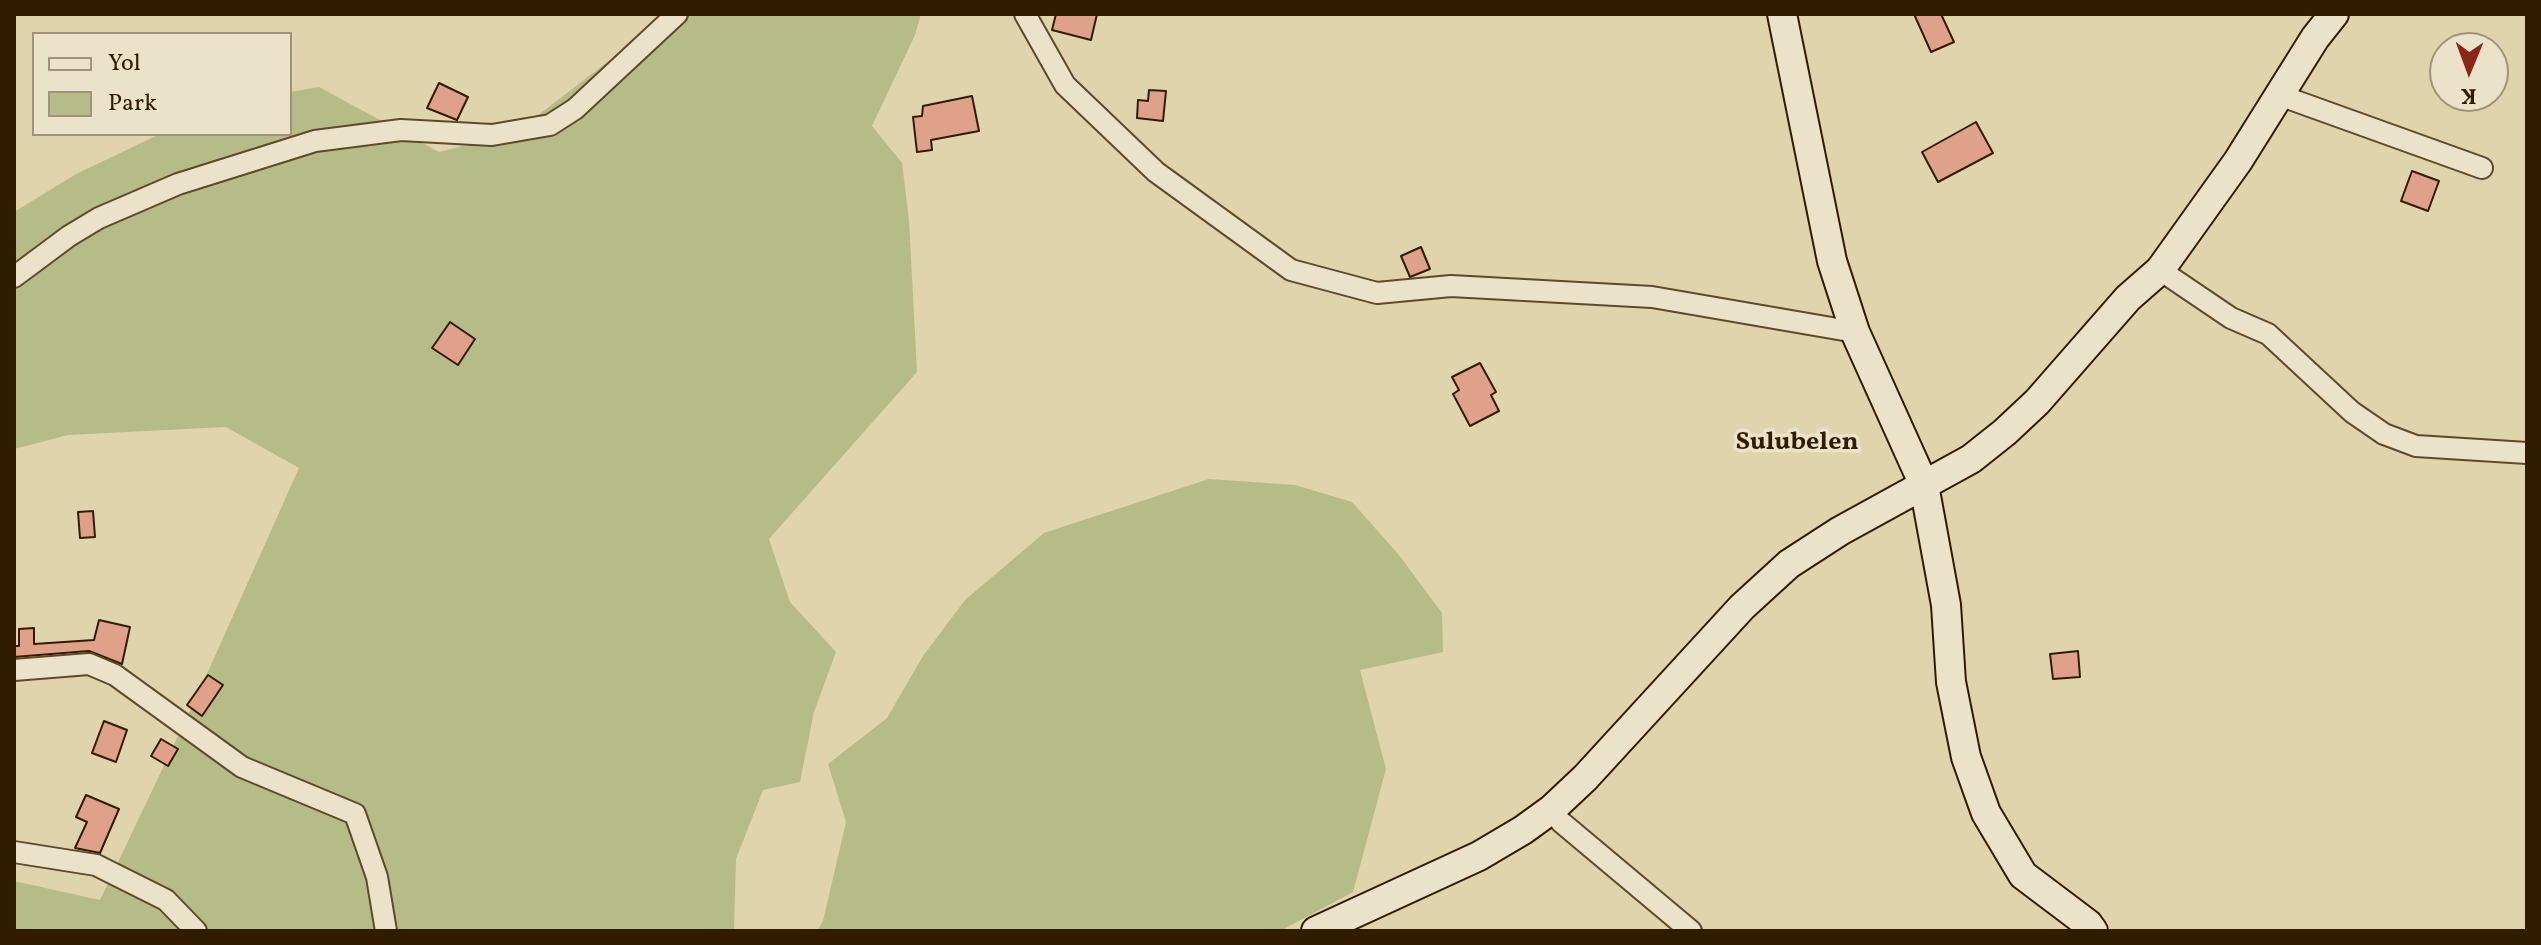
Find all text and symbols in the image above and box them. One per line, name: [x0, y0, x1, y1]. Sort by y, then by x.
legend: [32, 32, 292, 136]
north arrow: [2429, 32, 2509, 112]
text: Yol: [108, 47, 141, 81]
text: K: [2460, 79, 2477, 110]
text: Park: [108, 87, 157, 121]
district label: Sulubelen: [1735, 428, 1859, 460]

